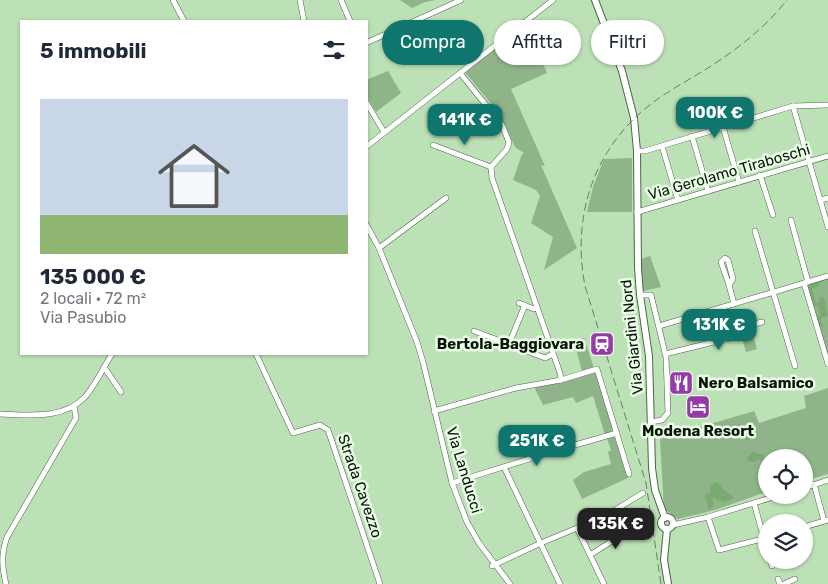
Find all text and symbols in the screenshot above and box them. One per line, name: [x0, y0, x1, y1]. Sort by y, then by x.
chip: Compra: [382, 20, 484, 65]
chip: Affitta: [494, 20, 581, 65]
chip: Filtri: [591, 20, 664, 65]
icon: filters: [320, 36, 348, 64]
text: 5 immobili: [40, 38, 147, 63]
pin: 100K €: [674, 96, 756, 139]
text: 100K €: [687, 103, 743, 122]
pin: 141K €: [424, 104, 506, 146]
text: 141K €: [439, 110, 491, 129]
icon: home: [149, 131, 239, 221]
street label: Via Gerolamo Tiraboschi: [646, 140, 812, 204]
text: 135 000 €: [40, 264, 146, 289]
street label: Via Giardini Nord: [617, 279, 647, 395]
text: 2 locali · 72 m²: [40, 289, 146, 308]
text: Via Pasubio: [40, 308, 126, 327]
pin: 131K €: [678, 308, 760, 351]
text: 131K €: [693, 315, 745, 334]
station icon: Bertola-Baggiovara: [589, 331, 615, 357]
place label: Bertola-Baggiovara: [437, 335, 584, 353]
restaurant icon: Nero Balsamico: [668, 370, 694, 396]
place label: Nero Balsamico: [698, 374, 814, 392]
hotel icon: Modena Resort: [685, 394, 711, 420]
place label: Modena Resort: [642, 422, 754, 440]
pin: 251K €: [496, 424, 578, 467]
street label: Via Landucci: [442, 425, 486, 515]
text: 251K €: [509, 431, 565, 450]
street label: Strada Cavezzo: [334, 432, 386, 540]
map controls: [758, 449, 813, 569]
button: locate: [758, 449, 813, 504]
pin: 135K €: [575, 508, 657, 550]
text: 135K €: [588, 514, 644, 533]
button: layers: [758, 514, 813, 569]

